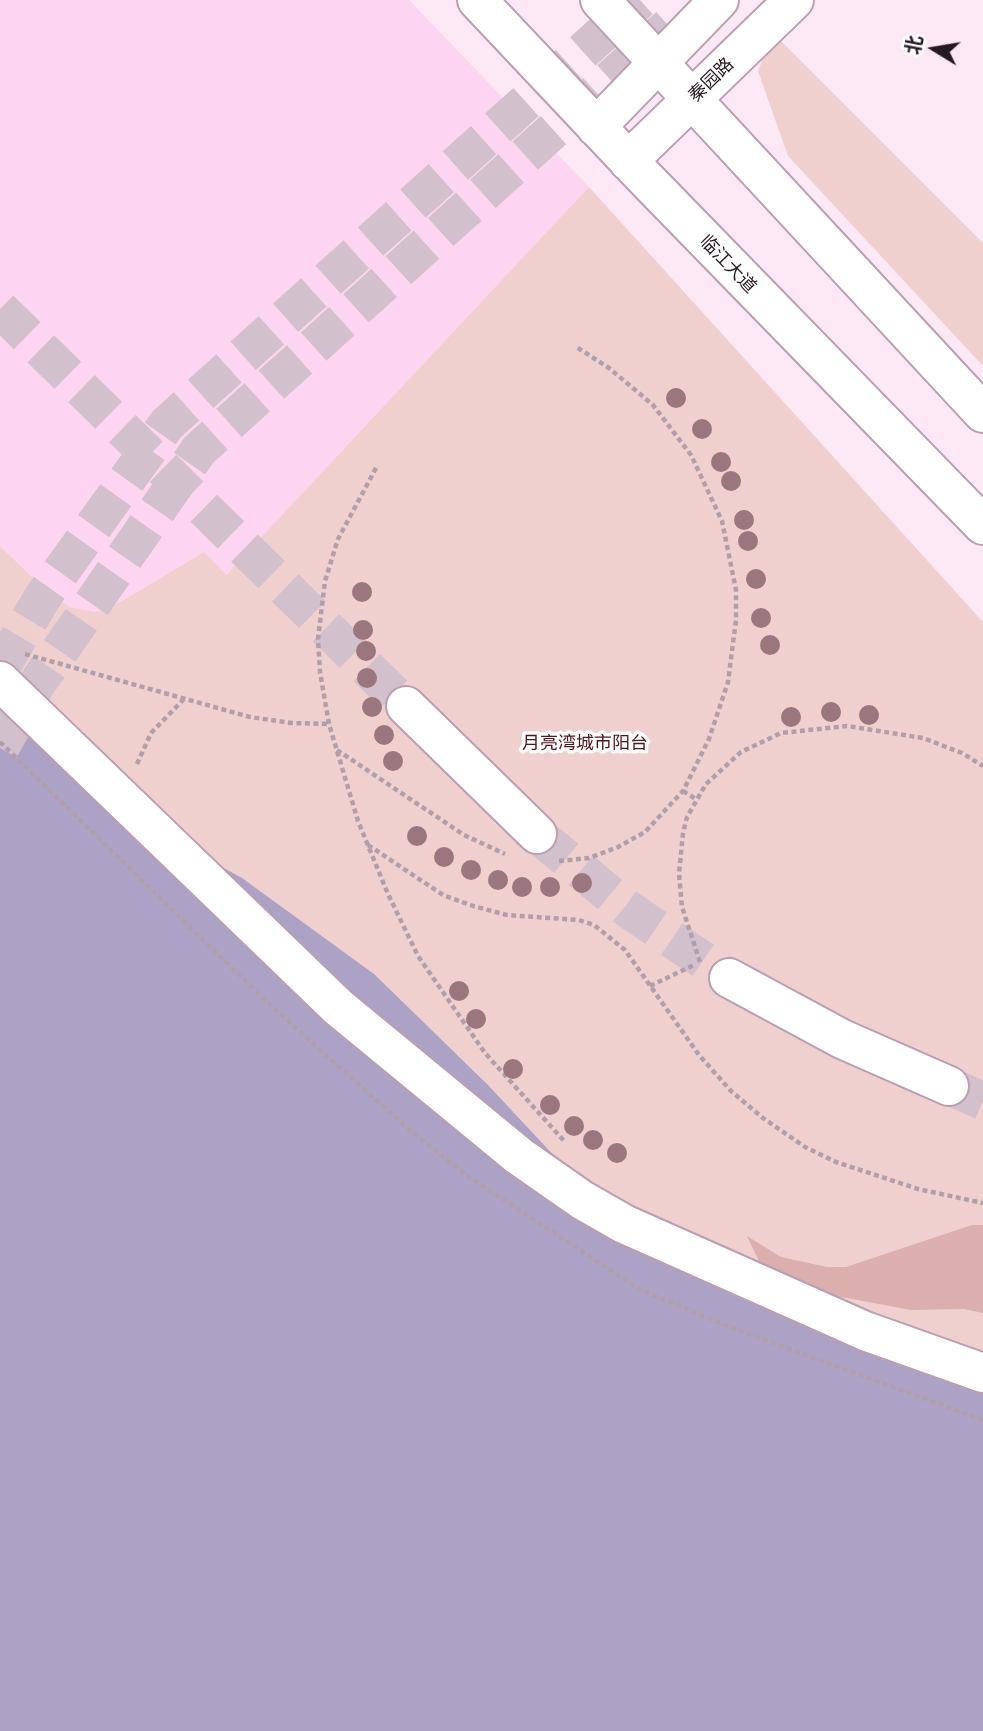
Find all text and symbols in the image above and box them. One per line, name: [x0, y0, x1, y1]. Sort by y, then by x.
north arrow: [899, 14, 969, 84]
text: 北: [900, 33, 926, 56]
street label: 秦园路: [684, 53, 738, 107]
street label: 临江大道: [695, 231, 761, 297]
park label: 月亮湾城市阳台: [522, 732, 648, 754]

